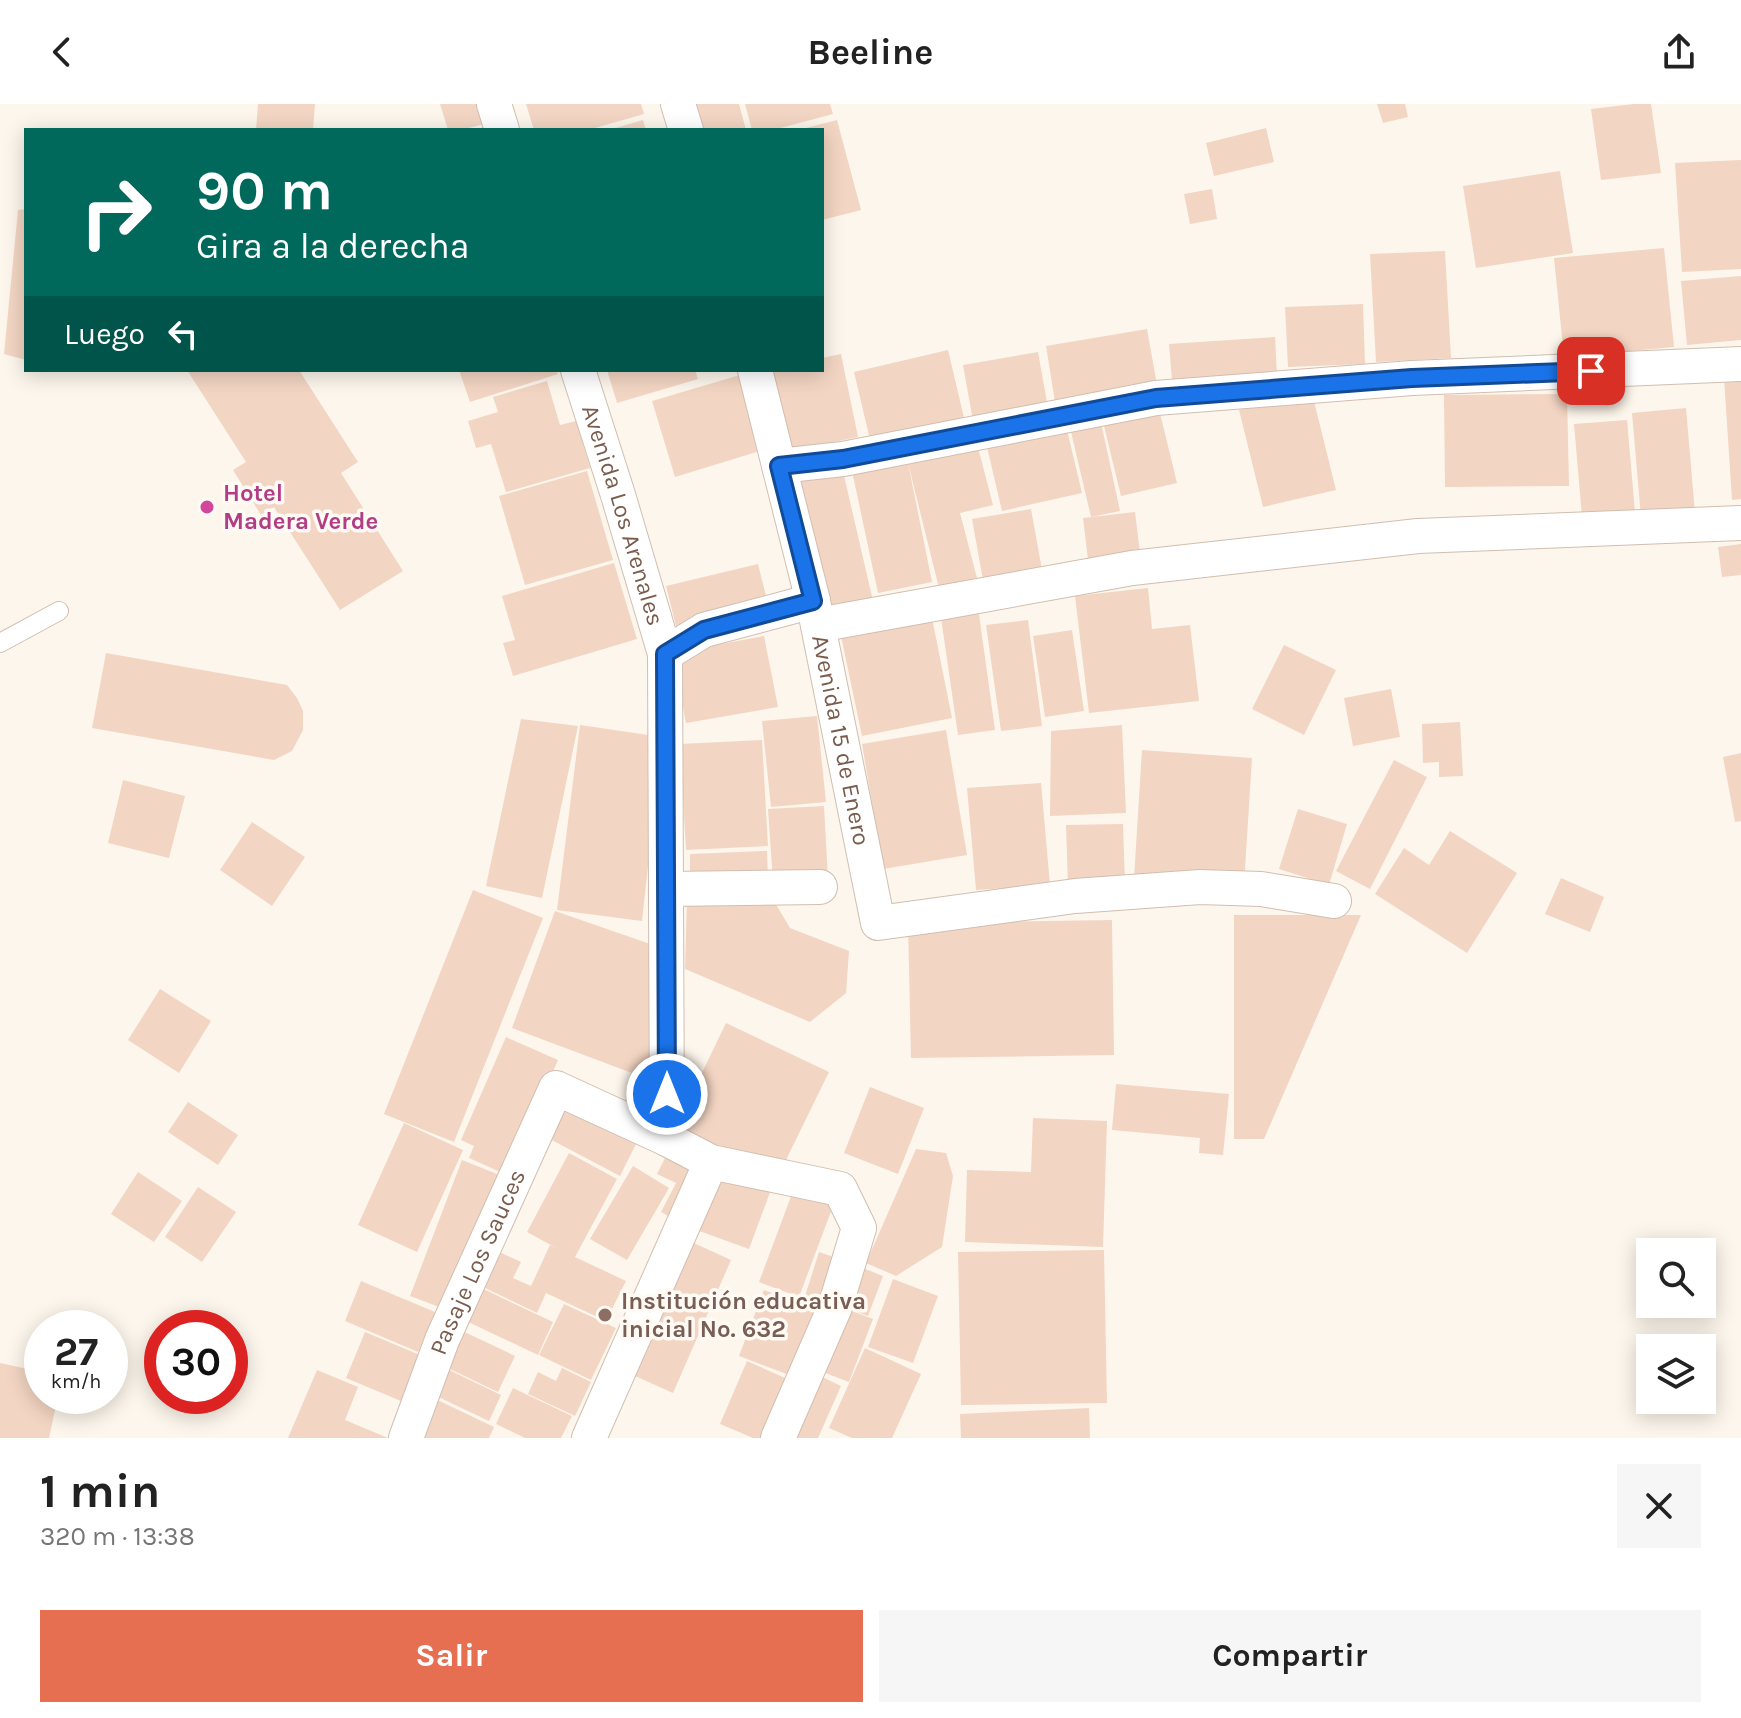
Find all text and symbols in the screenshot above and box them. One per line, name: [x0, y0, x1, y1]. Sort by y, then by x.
icon: back: [40, 30, 84, 74]
icon: share: [1657, 30, 1701, 74]
text: Beeline: [808, 31, 933, 73]
text: 90 m: [196, 158, 333, 223]
icon: right: [64, 160, 168, 264]
text: Gira a la derecha: [196, 225, 470, 267]
icon: left: [161, 312, 205, 356]
text: Luego: [64, 316, 145, 352]
pin: [1557, 337, 1625, 405]
icon: arrive: [1569, 349, 1613, 393]
street label: Avenida Los Arenales: [576, 401, 670, 629]
place label: Hotel Madera Verde: [223, 479, 378, 535]
marker: Hotel Madera Verde: [198, 498, 216, 516]
street label: Avenida 15 de Enero: [806, 632, 876, 848]
position arrow: [625, 1052, 709, 1136]
street label: Pasaje Los Sauces: [424, 1165, 531, 1358]
map controls: [1636, 1238, 1716, 1414]
button: search: [1636, 1238, 1716, 1318]
place label: Institución educativa inicial No. 632: [621, 1287, 866, 1343]
marker: Institución educativa inicial No. 632: [596, 1306, 614, 1324]
speed limit sign: 30: [144, 1310, 248, 1414]
text: 27: [54, 1328, 98, 1375]
button: layers: [1636, 1334, 1716, 1414]
text: km/h: [51, 1370, 101, 1393]
text: 1 min: [40, 1463, 160, 1519]
button: close: [1617, 1464, 1701, 1548]
text: 320 m · 13:38: [40, 1521, 195, 1552]
button: Salir: [40, 1610, 863, 1702]
button: Compartir: [879, 1610, 1701, 1702]

